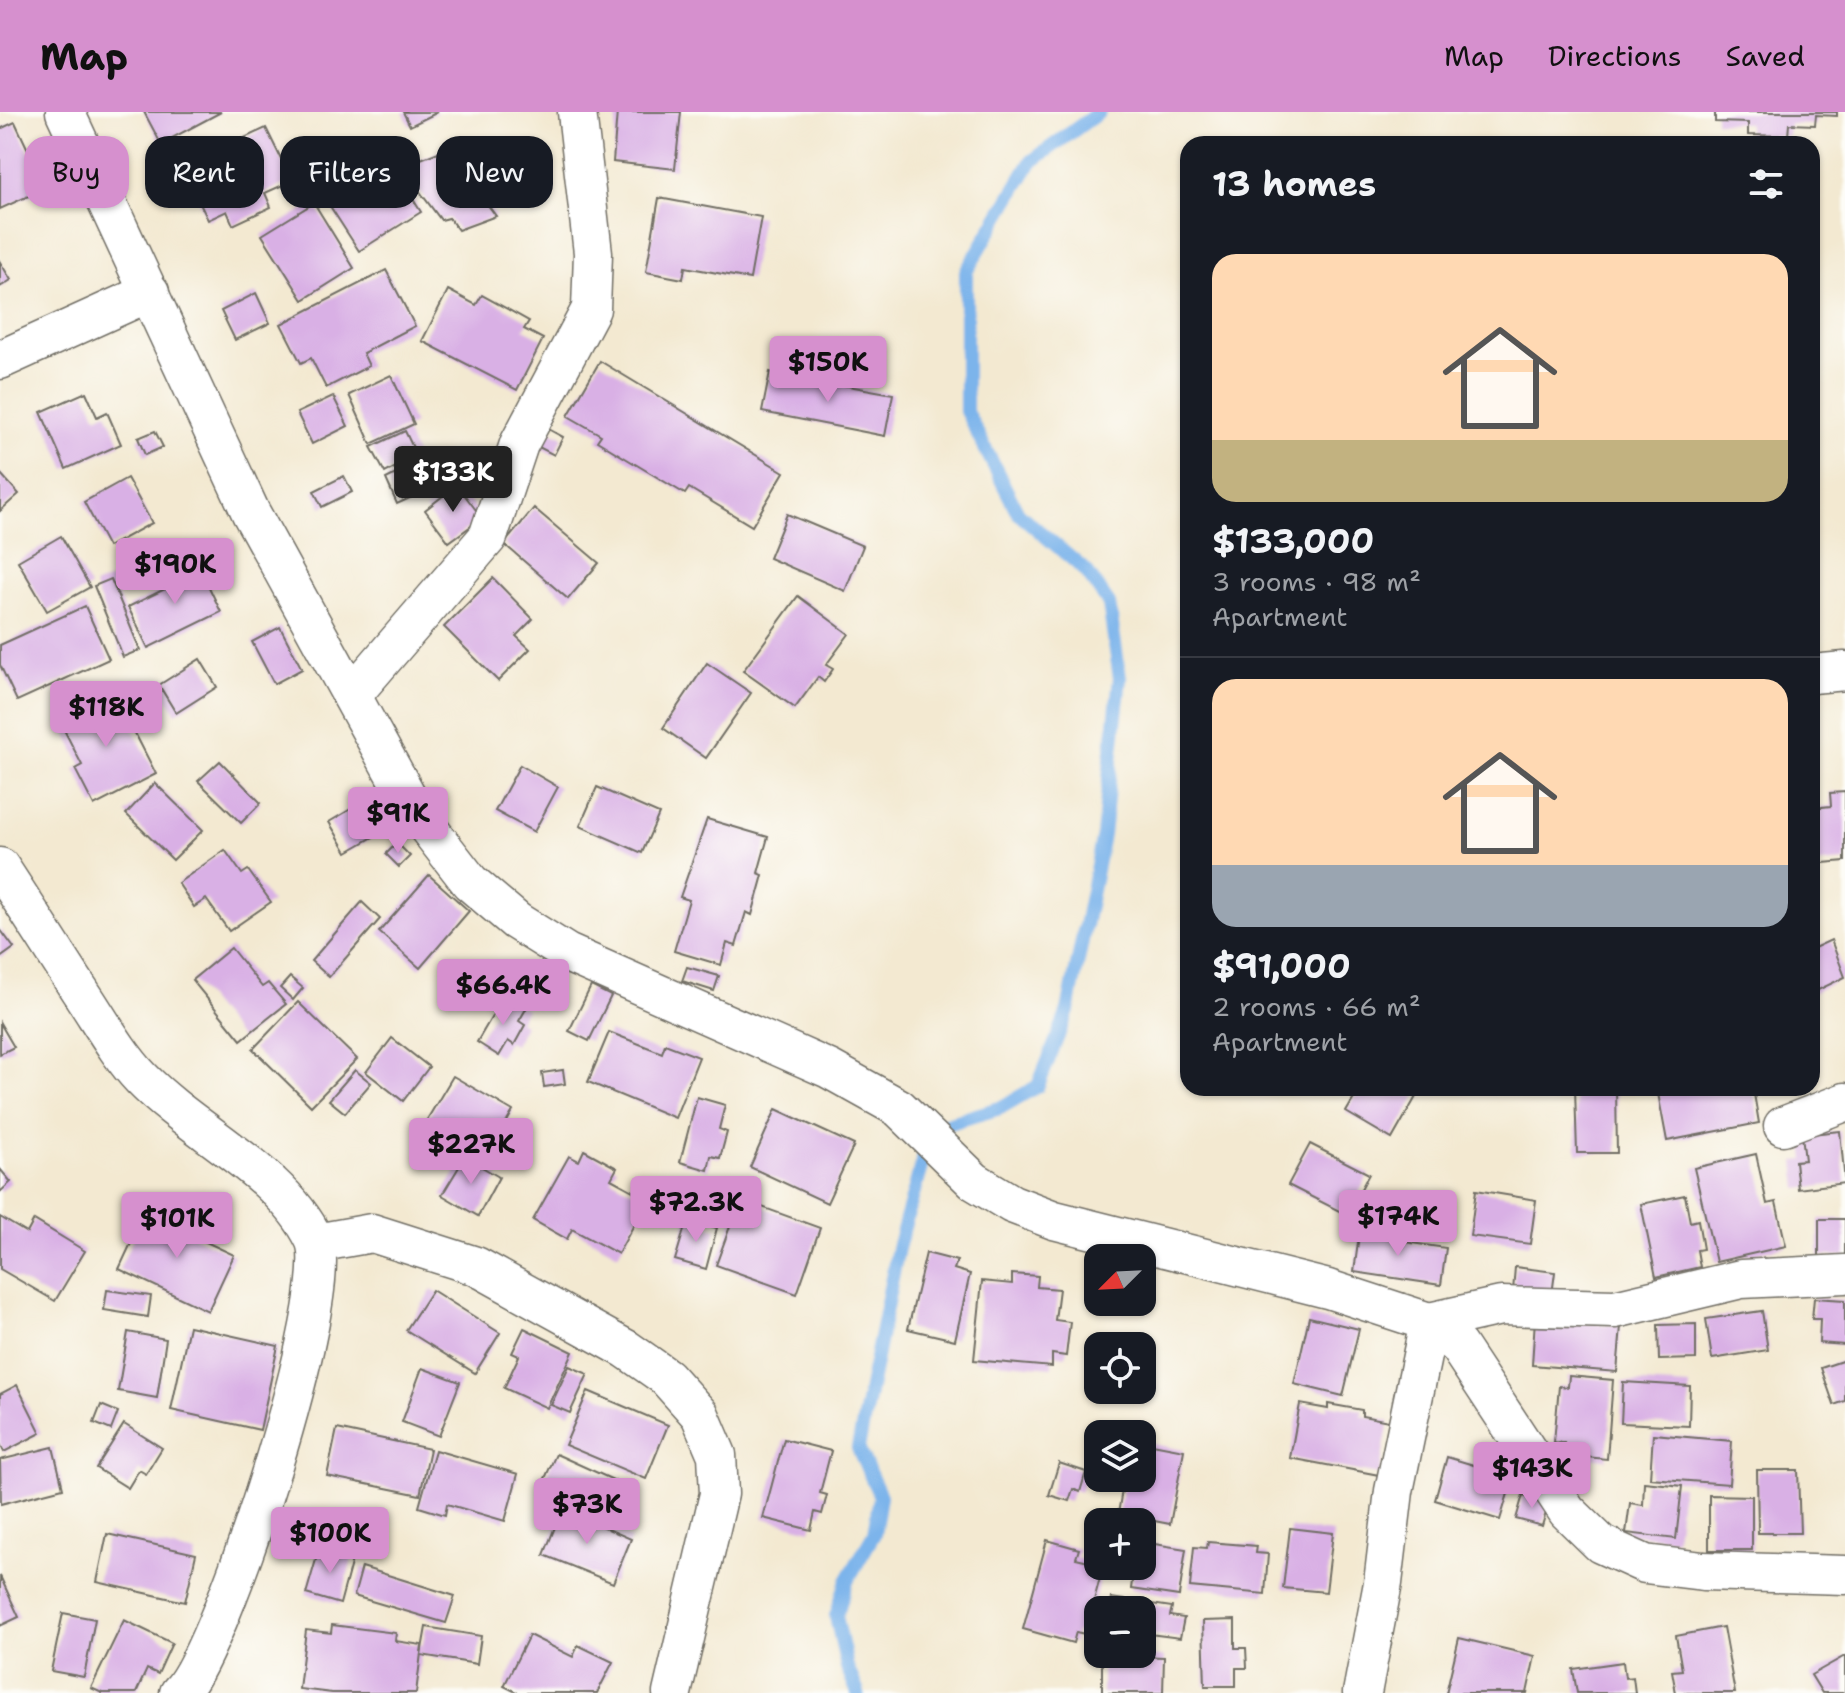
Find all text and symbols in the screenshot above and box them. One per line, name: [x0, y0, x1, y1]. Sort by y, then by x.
text: Map: [40, 31, 128, 82]
text: Map: [1444, 37, 1504, 75]
text: Directions: [1548, 37, 1682, 75]
text: Saved: [1726, 37, 1805, 75]
chip: Buy: [24, 136, 129, 208]
chip: Rent: [145, 136, 264, 208]
chip: Filters: [280, 136, 420, 208]
chip: New: [436, 136, 553, 208]
text: 13 homes: [1212, 161, 1376, 207]
icon: filters: [1744, 162, 1788, 206]
icon: home: [1428, 306, 1572, 450]
pin: $150K: [772, 336, 884, 404]
text: $150K: [788, 344, 868, 379]
pin: $133K: [397, 446, 509, 514]
text: $133K: [412, 454, 494, 489]
text: $133,000: [1212, 518, 1374, 564]
pin: $190K: [119, 538, 231, 606]
text: $190K: [134, 546, 216, 581]
text: 3 rooms · 98 m²: [1212, 564, 1421, 599]
text: Apartment: [1212, 599, 1348, 634]
pin: $118K: [50, 681, 162, 749]
text: $118K: [68, 689, 144, 724]
icon: home: [1428, 731, 1572, 875]
pin: $91K: [351, 787, 445, 855]
text: $91K: [366, 795, 430, 830]
text: $91,000: [1212, 943, 1351, 989]
pin: $66.4K: [438, 959, 568, 1027]
text: $66.4K: [455, 967, 551, 1002]
text: 2 rooms · 66 m²: [1212, 989, 1421, 1024]
text: Apartment: [1212, 1024, 1348, 1059]
pin: $227K: [415, 1118, 527, 1186]
text: $227K: [427, 1126, 515, 1161]
pin: $72.3K: [631, 1176, 761, 1244]
text: $72.3K: [648, 1184, 744, 1219]
pin: $174K: [1342, 1190, 1454, 1258]
pin: $101K: [121, 1192, 233, 1260]
text: $174K: [1357, 1198, 1439, 1233]
text: $101K: [139, 1200, 215, 1235]
north arrow: [1084, 1244, 1156, 1316]
map controls: [1084, 1244, 1156, 1668]
button: locate: [1084, 1332, 1156, 1404]
button: layers: [1084, 1420, 1156, 1492]
pin: $143K: [1476, 1442, 1588, 1510]
text: $143K: [1491, 1450, 1573, 1485]
pin: $73K: [540, 1478, 634, 1546]
text: $73K: [552, 1486, 622, 1521]
pin: $100K: [274, 1507, 386, 1575]
button: +: [1084, 1508, 1156, 1580]
text: $100K: [289, 1515, 371, 1550]
button: −: [1084, 1596, 1156, 1668]

